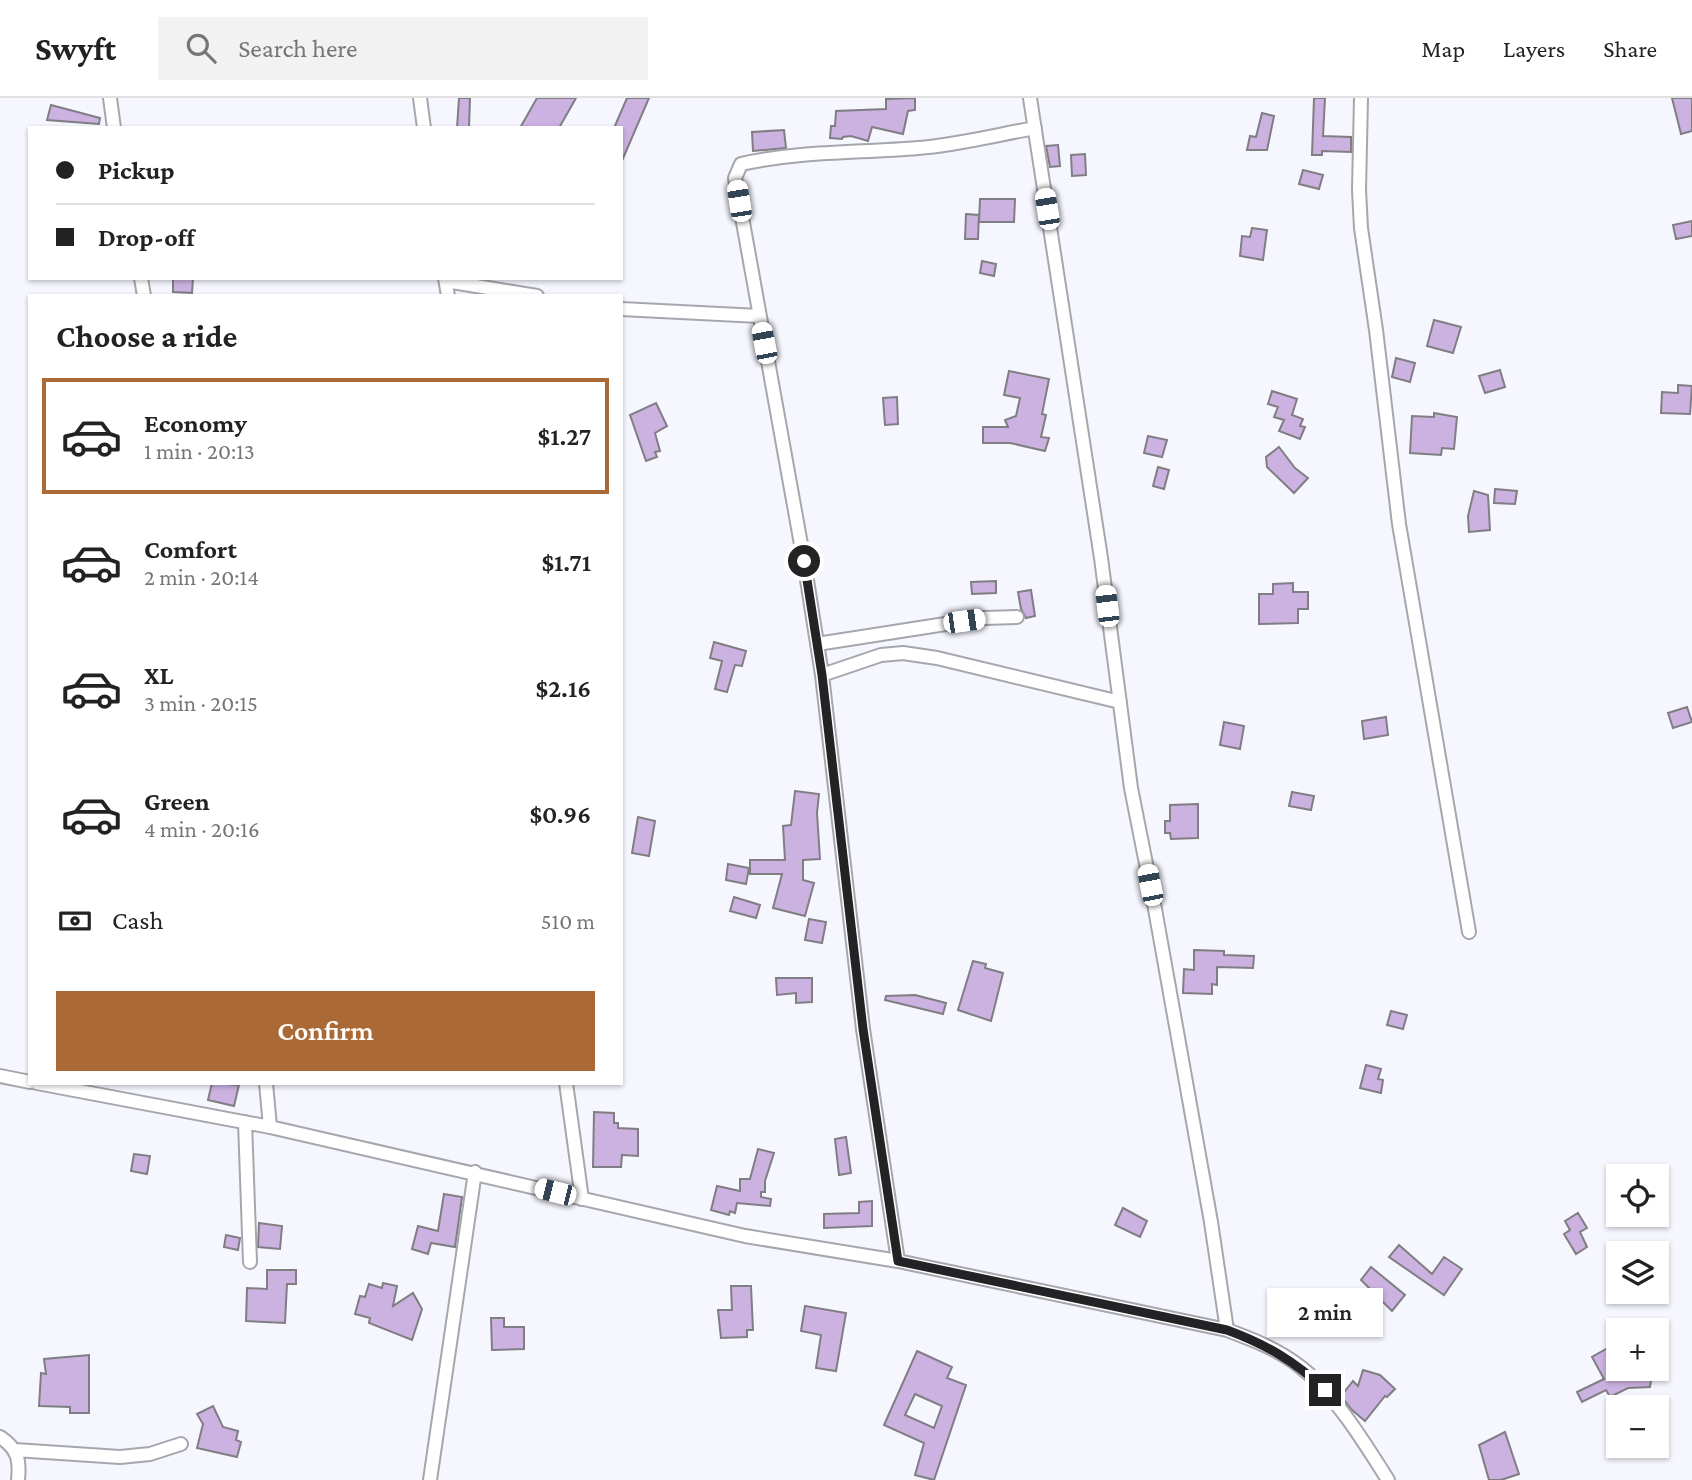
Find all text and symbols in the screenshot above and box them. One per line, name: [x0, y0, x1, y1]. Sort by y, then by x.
search box: [158, 17, 648, 80]
icon: search: [182, 29, 220, 67]
text: Swyft: [35, 30, 116, 67]
text: Search here: [238, 34, 357, 63]
text: Map: [1421, 35, 1465, 62]
text: Layers: [1503, 35, 1565, 62]
text: Share: [1603, 35, 1657, 62]
text: Pickup: [98, 156, 175, 185]
car: [726, 179, 753, 223]
car: [1034, 187, 1061, 231]
text: Drop-off: [98, 223, 195, 252]
text: Choose a ride: [56, 318, 237, 354]
car: [750, 320, 779, 366]
icon: car: [60, 405, 123, 468]
text: Economy: [144, 409, 247, 438]
text: $1.27: [538, 422, 591, 451]
text: 1 min · 20:13: [144, 438, 255, 464]
icon: car: [60, 531, 123, 594]
text: Comfort: [144, 535, 237, 564]
route start: [788, 545, 820, 577]
text: $1.71: [541, 548, 591, 577]
text: 2 min · 20:14: [144, 564, 259, 590]
car: [1095, 584, 1120, 628]
car: [942, 608, 987, 634]
icon: car: [60, 657, 123, 720]
text: XL: [144, 661, 173, 690]
text: $2.16: [536, 674, 591, 703]
text: 3 min · 20:15: [144, 690, 258, 716]
icon: car: [60, 783, 123, 846]
text: Green: [144, 787, 210, 816]
text: $0.96: [529, 800, 591, 829]
text: 4 min · 20:16: [144, 816, 260, 842]
car: [1136, 862, 1165, 908]
icon: cash: [56, 902, 94, 940]
text: Cash: [112, 906, 163, 935]
text: 510 m: [541, 908, 595, 934]
button: Confirm: [56, 991, 595, 1071]
map controls: [1606, 1164, 1669, 1458]
button: locate: [1606, 1164, 1669, 1227]
car: [533, 1177, 578, 1207]
button: layers: [1606, 1241, 1669, 1304]
callout: 2 min: [1267, 1288, 1383, 1338]
text: 2 min: [1298, 1299, 1352, 1325]
button: +: [1606, 1318, 1669, 1381]
route end: [1309, 1374, 1341, 1406]
button: −: [1606, 1395, 1669, 1458]

